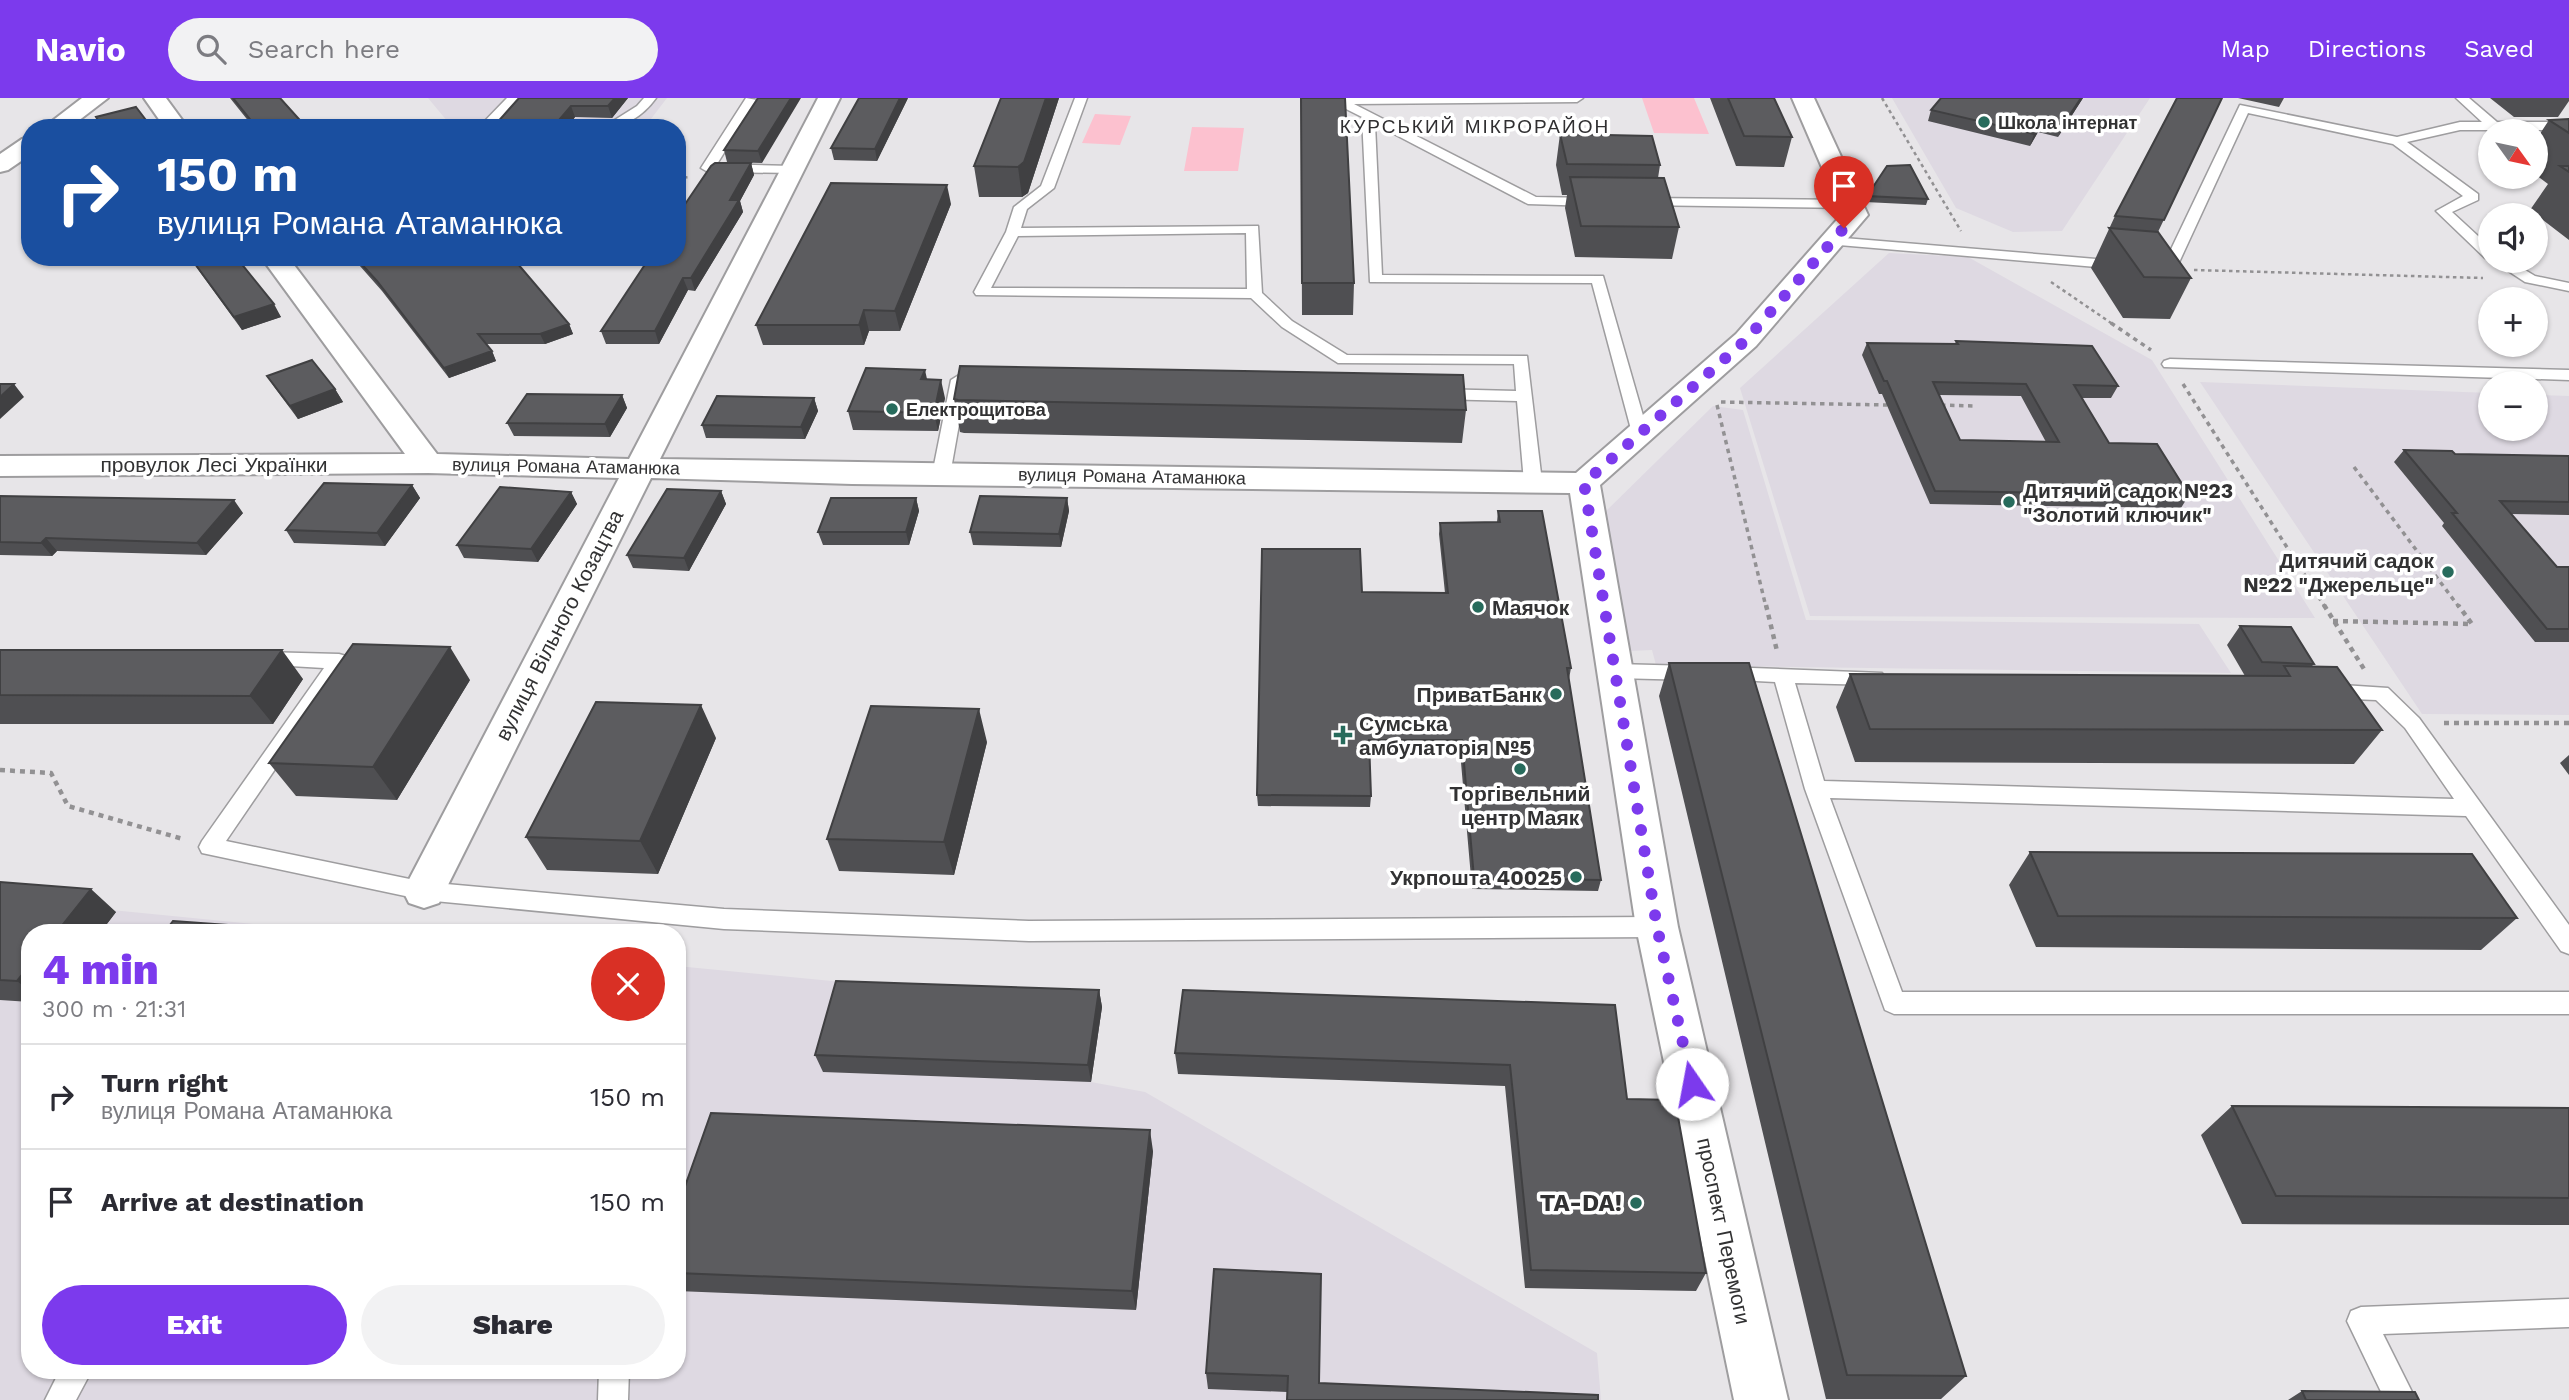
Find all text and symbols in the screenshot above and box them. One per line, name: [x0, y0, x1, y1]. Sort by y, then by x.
search box: [168, 18, 658, 81]
text: Navio: [35, 30, 126, 69]
icon: search: [192, 30, 230, 68]
text: Search here: [248, 34, 400, 64]
text: Map: [2221, 35, 2270, 63]
text: Directions: [2308, 35, 2426, 63]
text: Saved: [2464, 35, 2534, 63]
place label: Школа інтернат: [1998, 112, 2138, 133]
marker: Школа інтернат: [1976, 114, 1992, 130]
district label: КУРСЬКИЙ МІКРОРАЙОН: [1340, 115, 1610, 138]
north arrow: [2478, 119, 2548, 189]
map controls: [2478, 119, 2548, 441]
text: 150 m: [157, 145, 298, 203]
icon: right: [42, 147, 133, 238]
pin: [1814, 156, 1874, 228]
icon: arrive: [1825, 167, 1863, 205]
button: sound: [2478, 203, 2548, 273]
text: вулиця Романа Атаманюка: [157, 204, 562, 242]
button: +: [2478, 287, 2548, 357]
button: −: [2478, 371, 2548, 441]
place label: Електрощитова: [906, 399, 1047, 420]
marker: Електрощитова: [884, 401, 900, 417]
street label: провулок Лесі Українки: [100, 452, 328, 477]
street label: вулиця Романа Атаманюка: [452, 454, 681, 479]
street label: вулиця Романа Атаманюка: [1018, 464, 1247, 489]
place label: Дитячий садок №23 "Золотий ключик": [2023, 478, 2233, 527]
marker: Дитячий садок №23 "Золотий ключик": [2001, 494, 2017, 510]
street label: вулиця Вільного Козацтва: [490, 505, 628, 745]
place label: Дитячий садок №22 "Джерельце": [2243, 548, 2434, 597]
marker: Дитячий садок №22 "Джерельце": [2440, 564, 2456, 580]
place label: Маячок: [1492, 595, 1570, 620]
marker: Маячок: [1470, 599, 1486, 615]
place label: ПриватБанк: [1417, 682, 1542, 707]
marker: ПриватБанк: [1548, 686, 1564, 702]
place label: Сумська амбулаторія №5: [1359, 711, 1532, 760]
marker: Сумська амбулаторія №5: [1333, 725, 1353, 745]
marker: Торгівельний центр Маяк: [1512, 761, 1528, 777]
place label: Торгівельний центр Маяк: [1450, 781, 1590, 830]
place label: Укрпошта 40025: [1390, 865, 1562, 890]
marker: Укрпошта 40025: [1568, 869, 1584, 885]
text: 4 min: [42, 945, 159, 994]
button: close: [591, 947, 665, 1021]
text: 300 m · 21:31: [42, 996, 186, 1023]
position arrow: [1655, 1047, 1729, 1121]
text: Turn right: [101, 1068, 228, 1098]
icon: right: [42, 1078, 80, 1116]
text: 150 m: [590, 1082, 665, 1112]
text: вулиця Романа Атаманюка: [101, 1098, 392, 1125]
street label: проспект Перемоги: [1692, 1135, 1756, 1327]
icon: arrive: [42, 1183, 80, 1221]
text: Arrive at destination: [101, 1187, 364, 1217]
text: 150 m: [590, 1187, 665, 1217]
place label: TA-DA!: [1540, 1189, 1622, 1217]
marker: TA-DA!: [1628, 1195, 1644, 1211]
button: Exit: [42, 1285, 347, 1365]
button: Share: [361, 1285, 665, 1365]

